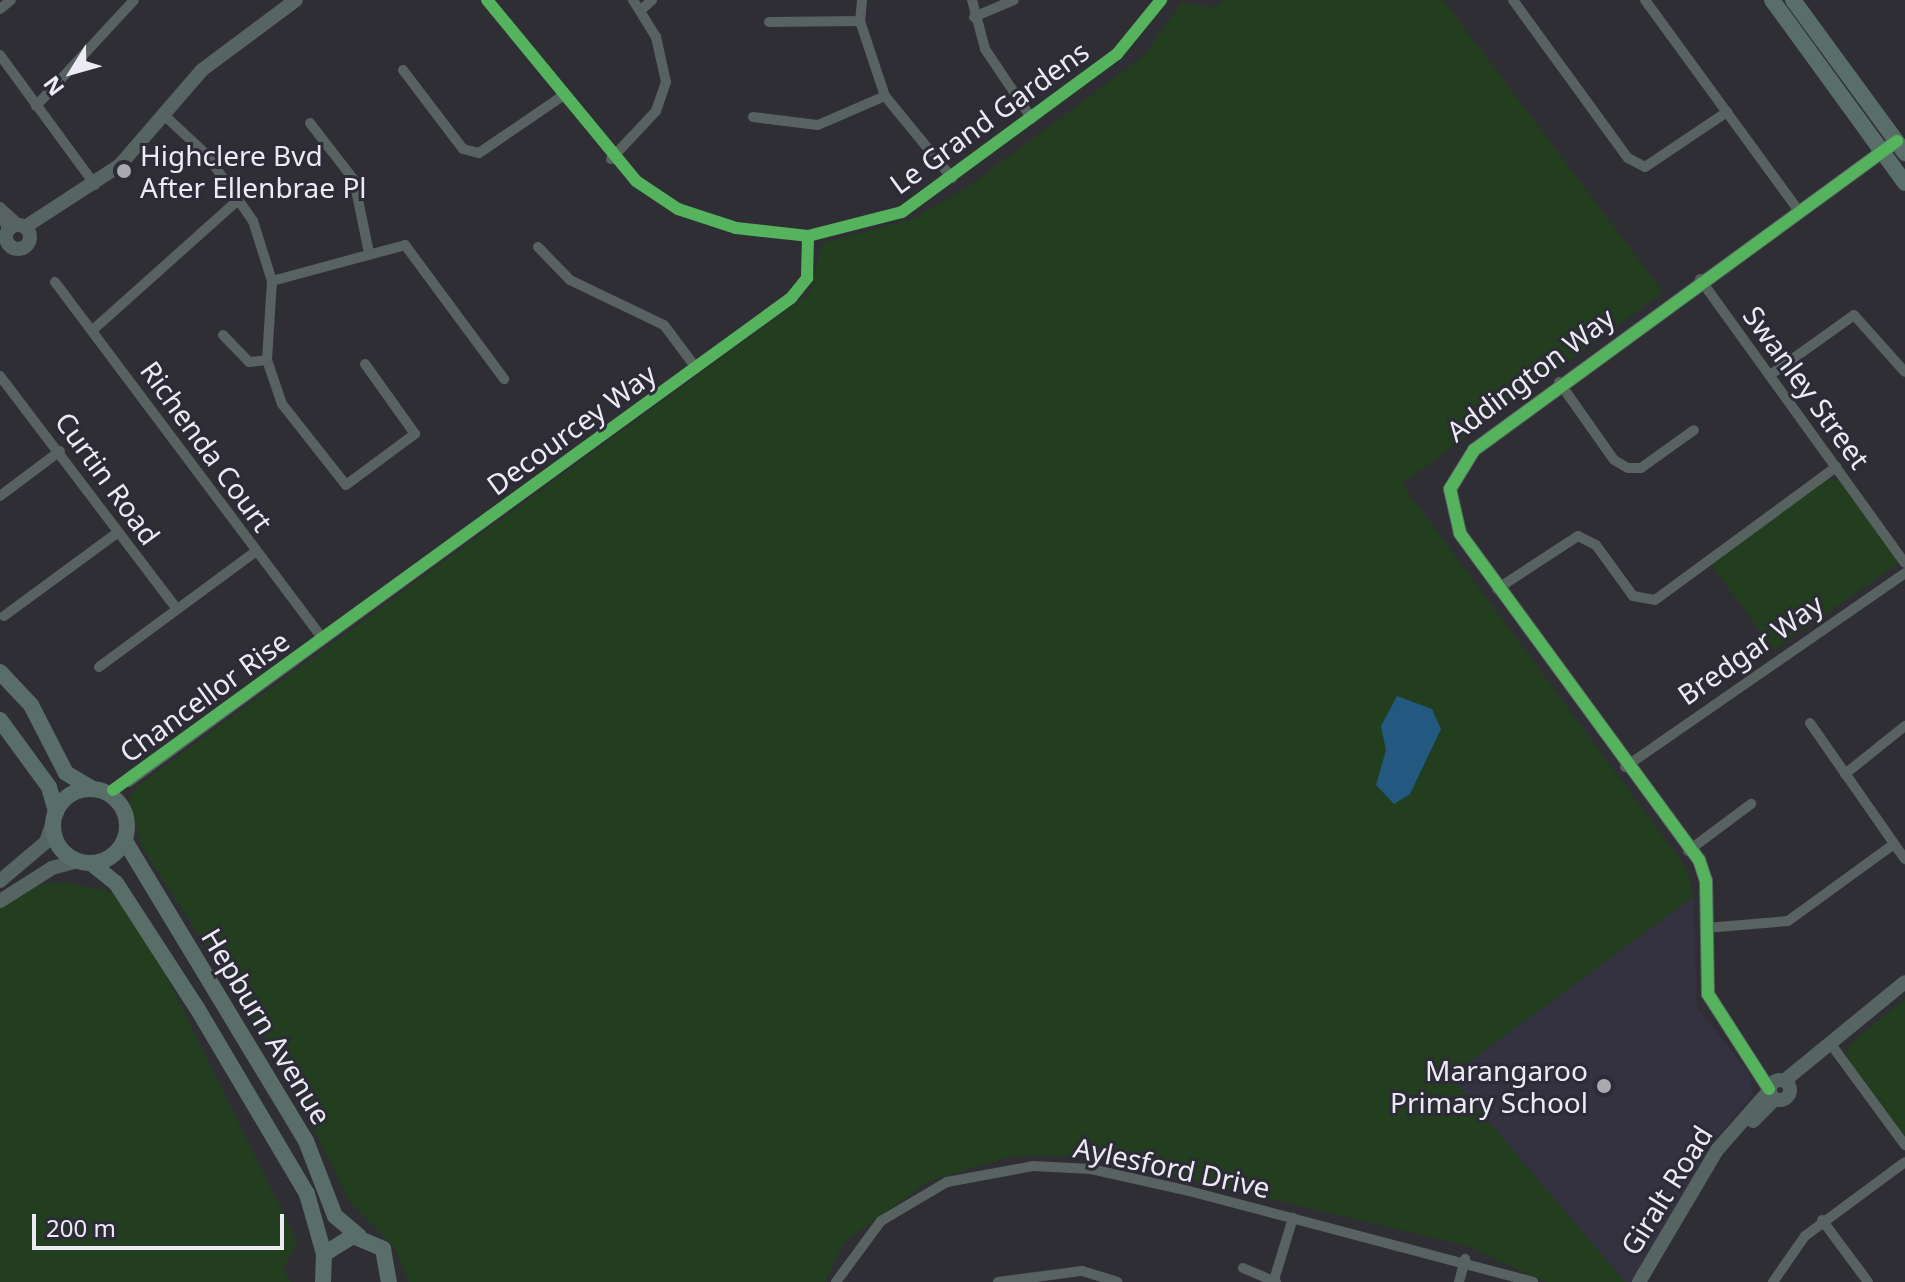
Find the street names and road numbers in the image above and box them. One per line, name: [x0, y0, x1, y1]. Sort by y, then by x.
street label: Le Grand Gardens: [883, 34, 1095, 200]
street label: Swanley Street: [1737, 299, 1877, 475]
street label: Addington Way: [1440, 300, 1620, 448]
street label: Richenda Court: [134, 354, 280, 538]
street label: Decourcey Way: [480, 356, 662, 502]
street label: Curtin Road: [49, 405, 167, 551]
street label: Bredgar Way: [1671, 587, 1829, 711]
street label: Chancellor Rise: [113, 623, 295, 769]
street label: Hepburn Avenue: [195, 922, 339, 1130]
street label: Giralt Road: [1613, 1119, 1719, 1261]
street label: Aylesford Drive: [1071, 1130, 1273, 1204]

